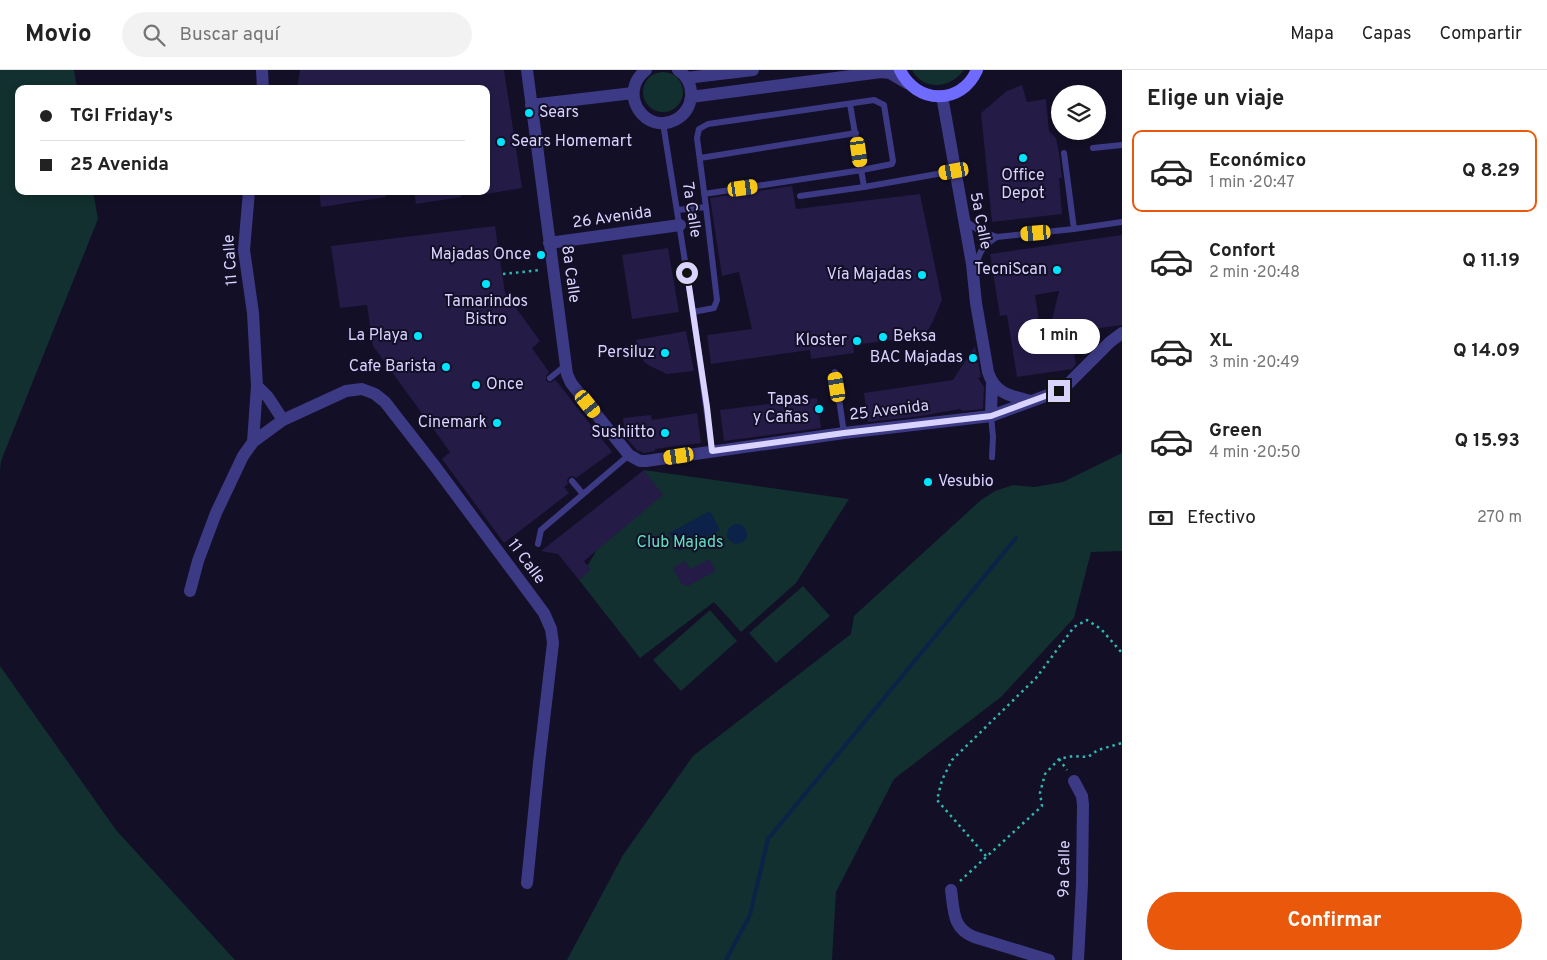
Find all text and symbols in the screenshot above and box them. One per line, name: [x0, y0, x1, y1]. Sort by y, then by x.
search box: [122, 12, 472, 57]
text: Movio: [25, 20, 92, 50]
icon: search: [140, 21, 168, 49]
text: Buscar aquí: [180, 23, 279, 47]
text: Mapa: [1290, 23, 1334, 46]
text: Capas: [1362, 23, 1411, 46]
text: Compartir: [1439, 23, 1522, 46]
map controls: [1051, 85, 1106, 140]
button: layers: [1051, 85, 1106, 140]
text: Elige un viaje: [1147, 86, 1284, 113]
place label: Sears: [539, 103, 579, 123]
text: TGI Friday's: [70, 104, 173, 128]
marker: Sears: [523, 107, 535, 119]
place label: Sears Homemart: [511, 132, 632, 152]
marker: Sears Homemart: [495, 136, 507, 148]
car: [849, 136, 868, 168]
icon: car: [1149, 149, 1194, 194]
text: Económico: [1209, 149, 1306, 173]
marker: Office Depot: [1017, 152, 1029, 164]
text: 25 Avenida: [70, 153, 169, 177]
text: Q 8.29: [1462, 159, 1520, 183]
car: [937, 161, 970, 181]
place label: Office Depot: [1001, 166, 1045, 204]
text: 1 min · 20:47: [1209, 173, 1295, 193]
car: [727, 178, 758, 198]
street label: 7a Calle: [677, 181, 705, 239]
street label: 5a Calle: [965, 191, 995, 251]
street label: 26 Avenida: [571, 203, 653, 233]
car: [1020, 224, 1051, 242]
street label: 11 Calle: [219, 234, 243, 286]
icon: car: [1149, 239, 1194, 284]
text: Confort: [1209, 239, 1275, 263]
street label: 8a Calle: [556, 244, 584, 304]
place label: Majadas Once: [431, 245, 531, 265]
marker: Majadas Once: [535, 249, 547, 261]
text: Q 11.19: [1462, 249, 1520, 273]
place label: TecniScan: [974, 260, 1047, 280]
route start: [676, 262, 698, 284]
text: 2 min · 20:48: [1209, 263, 1300, 283]
marker: TecniScan: [1051, 264, 1063, 276]
place label: Vía Majadas: [826, 265, 912, 285]
marker: Vía Majadas: [916, 269, 928, 281]
marker: Tamarindos Bistro: [480, 278, 492, 290]
place label: Tamarindos Bistro: [444, 292, 528, 330]
callout: 1 min: [1018, 318, 1100, 354]
place label: La Playa: [348, 326, 408, 346]
text: 1 min: [1040, 326, 1078, 346]
place label: Beksa: [893, 327, 936, 347]
icon: car: [1149, 329, 1194, 374]
text: XL: [1209, 329, 1232, 353]
marker: La Playa: [412, 330, 424, 342]
place label: Kloster: [795, 331, 847, 351]
marker: Beksa: [877, 331, 889, 343]
marker: Kloster: [851, 335, 863, 347]
text: Q 14.09: [1453, 339, 1520, 363]
place label: Persiluz: [597, 343, 655, 363]
marker: Persiluz: [659, 347, 671, 359]
place label: BAC Majadas: [870, 348, 963, 368]
marker: BAC Majadas: [967, 352, 979, 364]
text: 3 min · 20:49: [1209, 353, 1299, 373]
place label: Cafe Barista: [349, 357, 436, 377]
marker: Cafe Barista: [440, 361, 452, 373]
car: [827, 371, 846, 403]
place label: Once: [486, 375, 524, 395]
marker: Once: [470, 379, 482, 391]
route end: [1048, 380, 1070, 402]
car: [572, 388, 603, 420]
place label: Tapas y Cañas: [753, 390, 809, 428]
street label: 25 Avenida: [848, 396, 930, 426]
marker: Tapas y Cañas: [813, 403, 825, 415]
place label: Cinemark: [418, 413, 487, 433]
marker: Cinemark: [491, 417, 503, 429]
icon: car: [1149, 419, 1194, 464]
text: Green: [1209, 419, 1262, 443]
place label: Sushiitto: [591, 423, 655, 443]
marker: Sushiitto: [659, 427, 671, 439]
text: Q 15.93: [1455, 429, 1520, 453]
text: 4 min · 20:50: [1209, 443, 1301, 463]
car: [663, 446, 694, 466]
place label: Vesubio: [938, 472, 994, 492]
marker: Vesubio: [922, 476, 934, 488]
icon: cash: [1147, 504, 1175, 532]
text: Efectivo: [1187, 506, 1256, 530]
text: 270 m: [1477, 508, 1522, 528]
park label: Club Majads: [637, 533, 723, 553]
street label: 11 Calle: [503, 535, 549, 589]
street label: 9a Calle: [1054, 840, 1076, 898]
button: Confirmar: [1147, 892, 1522, 950]

